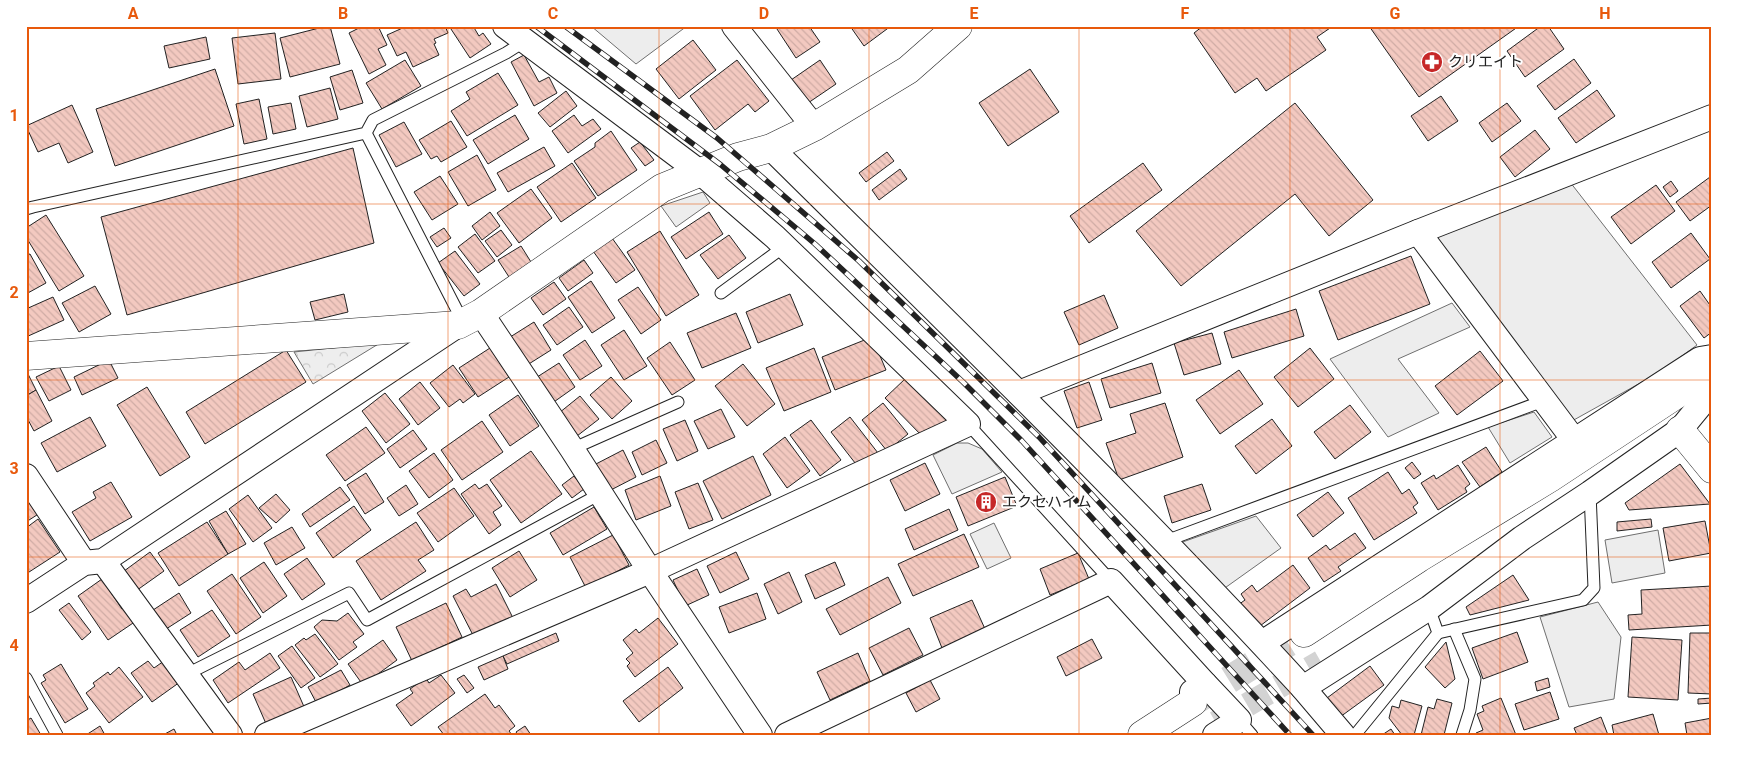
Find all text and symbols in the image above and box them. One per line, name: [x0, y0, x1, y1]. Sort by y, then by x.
text: A: [128, 4, 139, 23]
text: B: [338, 4, 348, 23]
text: C: [548, 4, 558, 23]
text: D: [759, 4, 769, 23]
text: E: [970, 4, 979, 23]
text: F: [1181, 4, 1190, 23]
text: G: [1390, 4, 1401, 23]
text: H: [1599, 4, 1611, 23]
pharmacy icon: クリエイト: [1420, 50, 1444, 74]
place label: クリエイト: [1448, 53, 1523, 71]
text: 1: [9, 106, 19, 125]
text: 2: [9, 283, 19, 302]
text: 3: [9, 459, 19, 478]
building icon: エクセハイム: [974, 490, 998, 514]
place label: エクセハイム: [1002, 493, 1091, 511]
text: 4: [9, 636, 19, 655]

